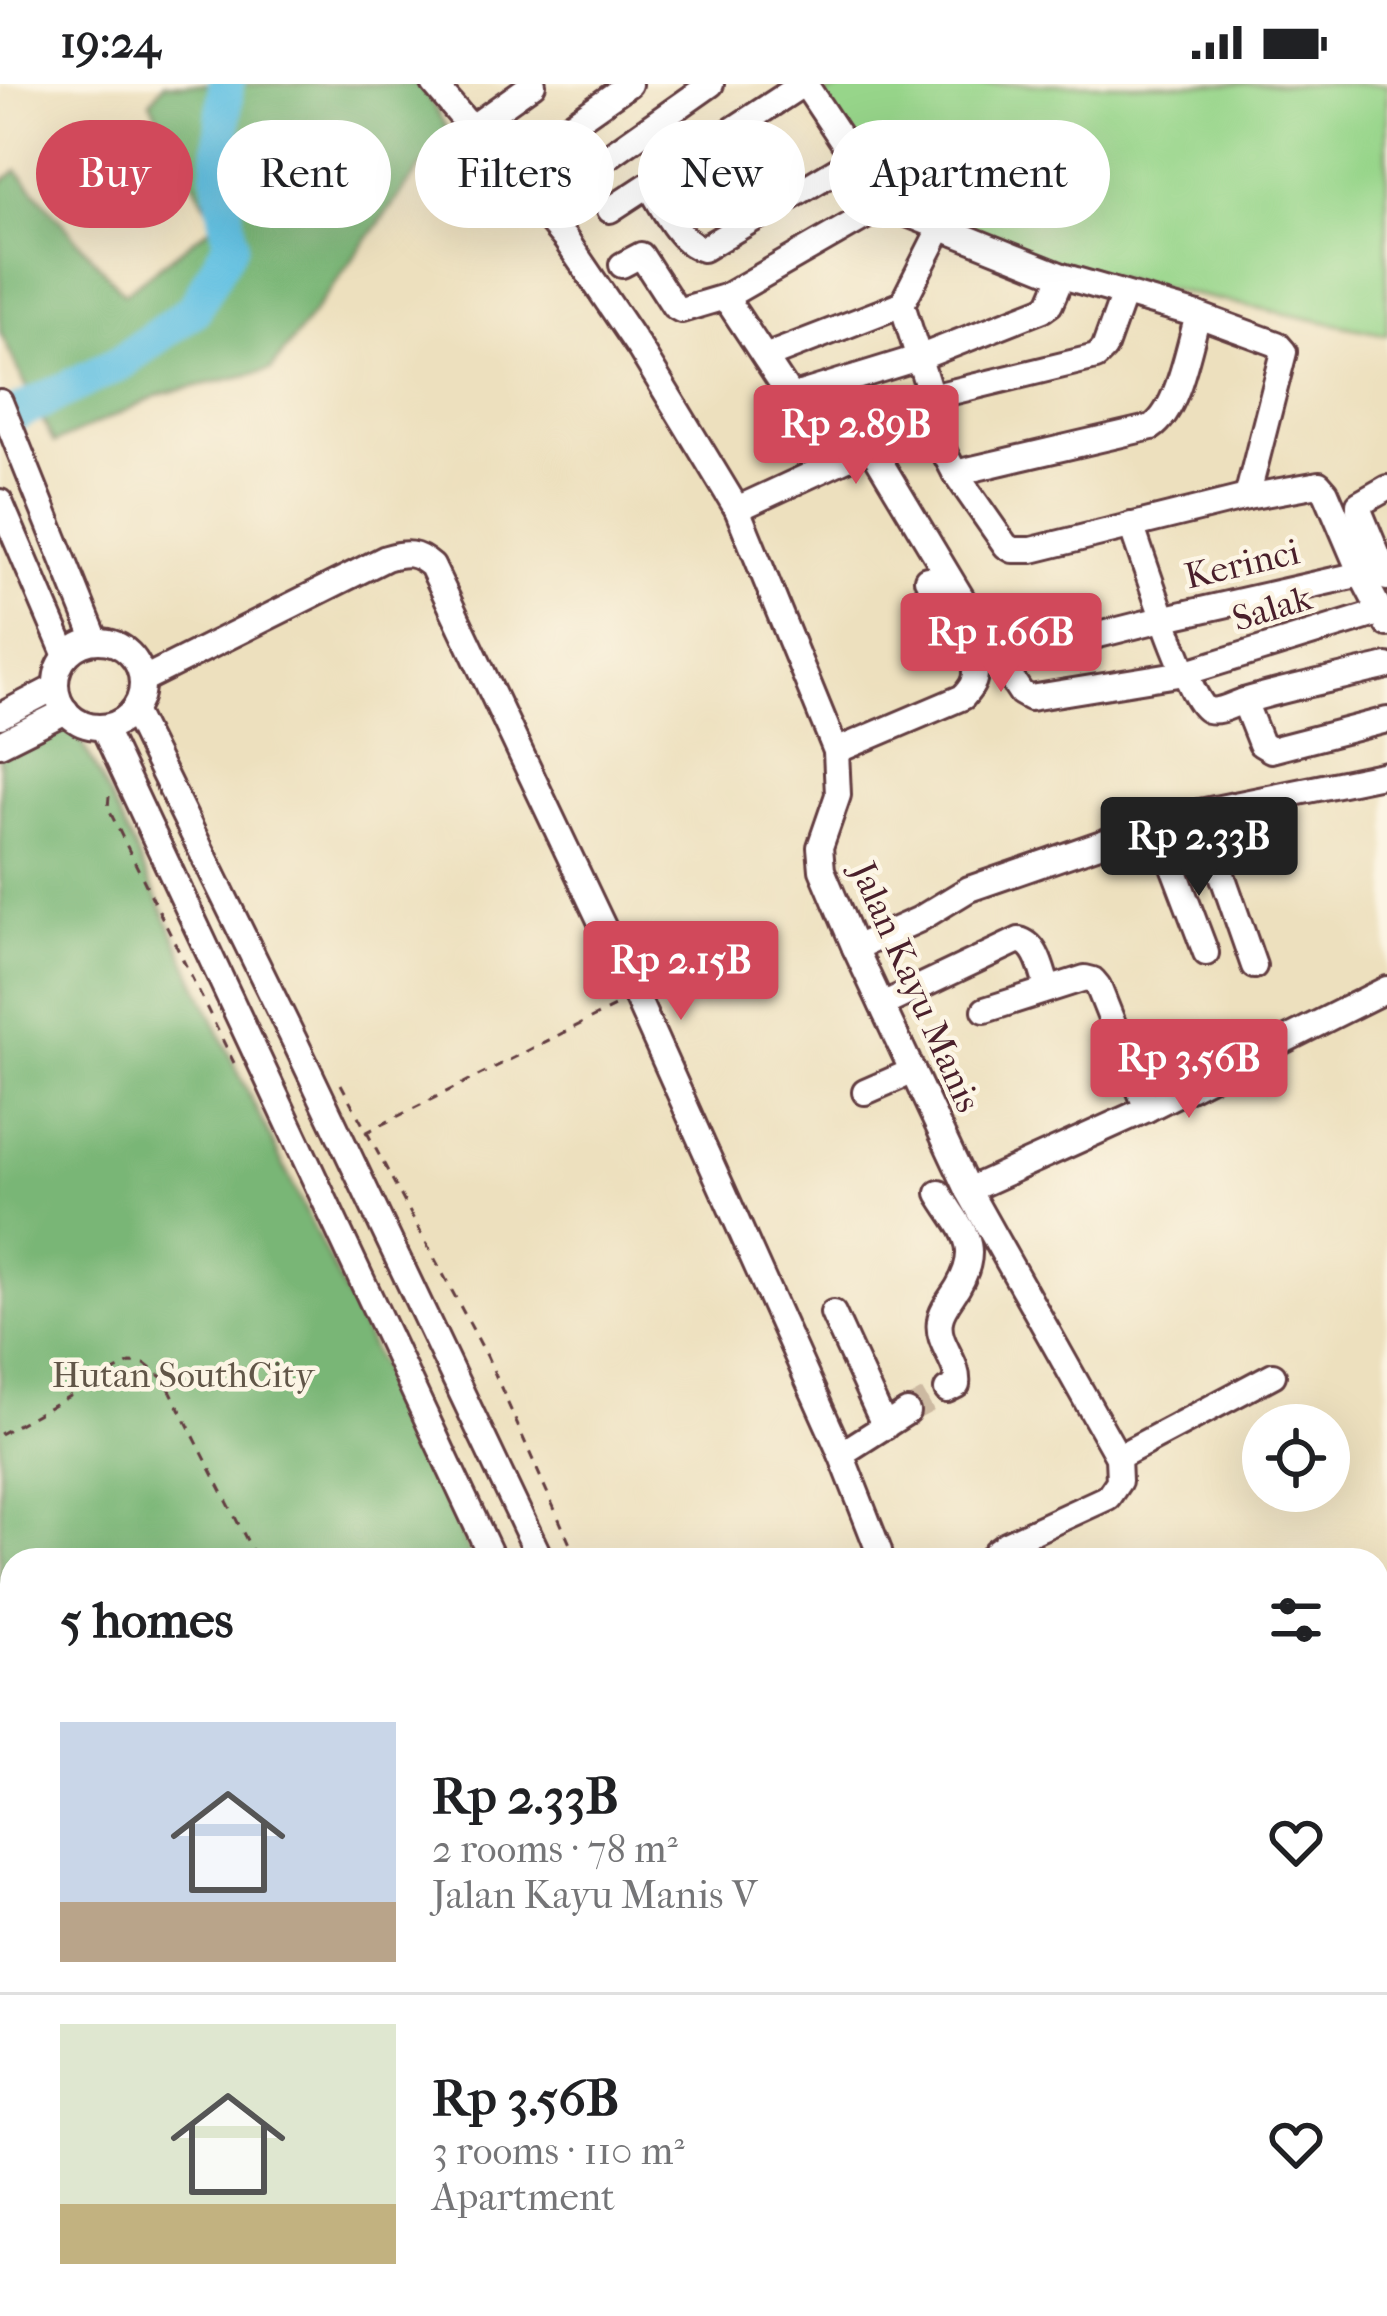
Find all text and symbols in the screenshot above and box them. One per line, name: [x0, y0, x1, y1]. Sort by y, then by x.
text: 19:24: [60, 16, 160, 69]
chip: Buy: [36, 120, 193, 228]
chip: Rent: [217, 120, 391, 228]
chip: Filters: [415, 120, 614, 228]
chip: New: [638, 120, 805, 228]
chip: Apartment: [829, 120, 1110, 228]
pin: Rp 2.89B: [732, 385, 980, 487]
text: Rp 2.89B: [781, 401, 931, 447]
street label: Kerinci: [1180, 530, 1304, 598]
street label: Salak: [1227, 576, 1317, 640]
pin: Rp 1.66B: [877, 593, 1125, 695]
text: Rp 1.66B: [928, 609, 1074, 655]
pin: Rp 2.33B: [1075, 797, 1323, 899]
text: Rp 2.33B: [1128, 813, 1270, 859]
street label: Jalan Kayu Manis: [841, 853, 990, 1118]
pin: Rp 2.15B: [557, 921, 805, 1023]
text: Rp 2.15B: [610, 937, 752, 983]
pin: Rp 3.56B: [1065, 1019, 1313, 1121]
text: Rp 3.56B: [1117, 1035, 1261, 1081]
park label: Hutan SouthCity: [52, 1354, 316, 1396]
map controls: [1242, 1404, 1350, 1512]
button: locate: [1242, 1404, 1350, 1512]
icon: filters: [1263, 1587, 1329, 1653]
text: 5 homes: [60, 1590, 233, 1650]
text: Rp 2.33B: [432, 1766, 619, 1826]
icon: home: [156, 1770, 300, 1914]
icon: heart: [1263, 1809, 1329, 1875]
text: 2 rooms · 78 m²: [432, 1826, 678, 1872]
text: Jalan Kayu Manis V: [432, 1872, 757, 1918]
text: Rp 3.56B: [432, 2068, 619, 2128]
icon: home: [156, 2072, 300, 2216]
icon: heart: [1263, 2111, 1329, 2177]
text: 3 rooms · 110 m²: [432, 2128, 684, 2174]
text: Apartment: [432, 2174, 615, 2220]

